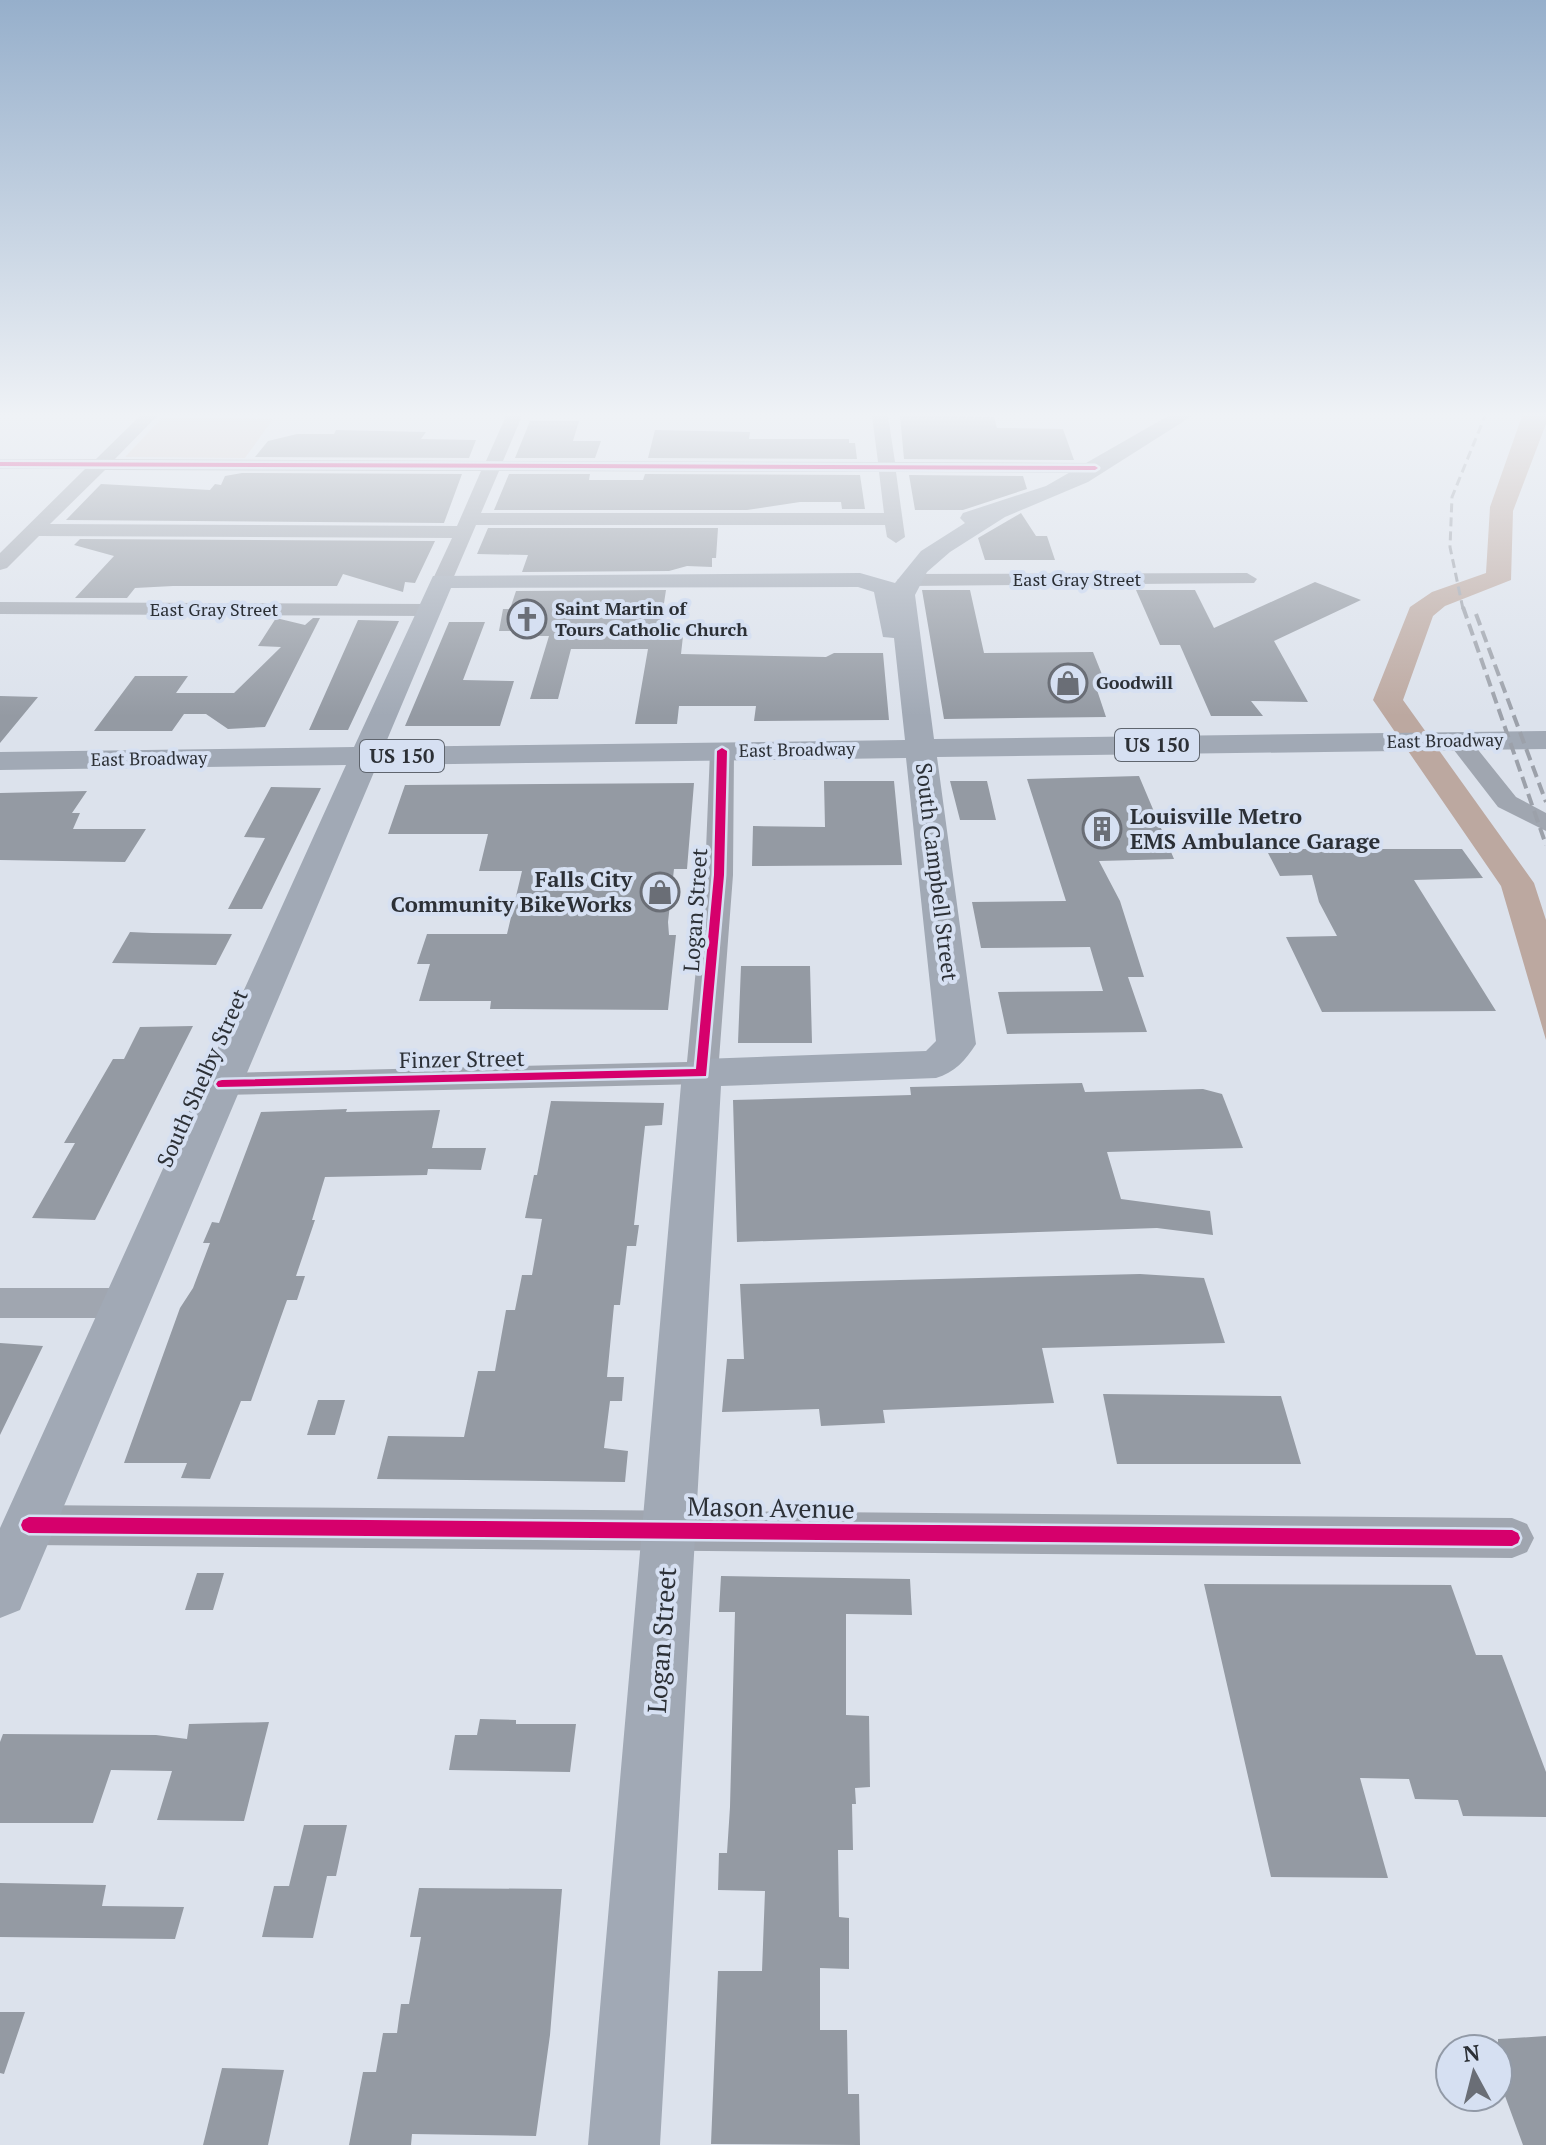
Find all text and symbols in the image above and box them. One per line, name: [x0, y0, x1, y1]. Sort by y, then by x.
street label: East Gray Street: [1013, 567, 1141, 591]
place label: Saint Martin of Tours Catholic Church: [555, 596, 748, 641]
street label: East Gray Street: [150, 597, 278, 621]
church icon: Saint Martin of Tours Catholic Church: [506, 598, 548, 640]
shop icon: Goodwill: [1047, 662, 1089, 704]
place label: Goodwill: [1096, 670, 1173, 694]
street label: East Broadway: [1386, 727, 1504, 753]
road number: US 150: [1115, 729, 1199, 761]
street label: East Broadway: [738, 736, 856, 762]
road number: US 150: [360, 740, 444, 772]
street label: East Broadway: [90, 745, 208, 771]
street label: South Campbell Street: [910, 761, 965, 983]
place label: Louisville Metro EMS Ambulance Garage: [1130, 801, 1381, 855]
building icon: Louisville Metro EMS Ambulance Garage: [1081, 808, 1123, 850]
street label: Logan Street: [676, 847, 713, 973]
place label: Falls City Community BikeWorks: [391, 864, 632, 918]
shop icon: Falls City Community BikeWorks: [639, 871, 681, 913]
street label: South Shelby Street: [149, 984, 254, 1171]
street label: Finzer Street: [399, 1043, 525, 1074]
street label: Mason Avenue: [687, 1489, 855, 1525]
street label: Logan Street: [639, 1565, 683, 1714]
north arrow: [1434, 2033, 1514, 2113]
text: N: [1461, 2037, 1482, 2068]

